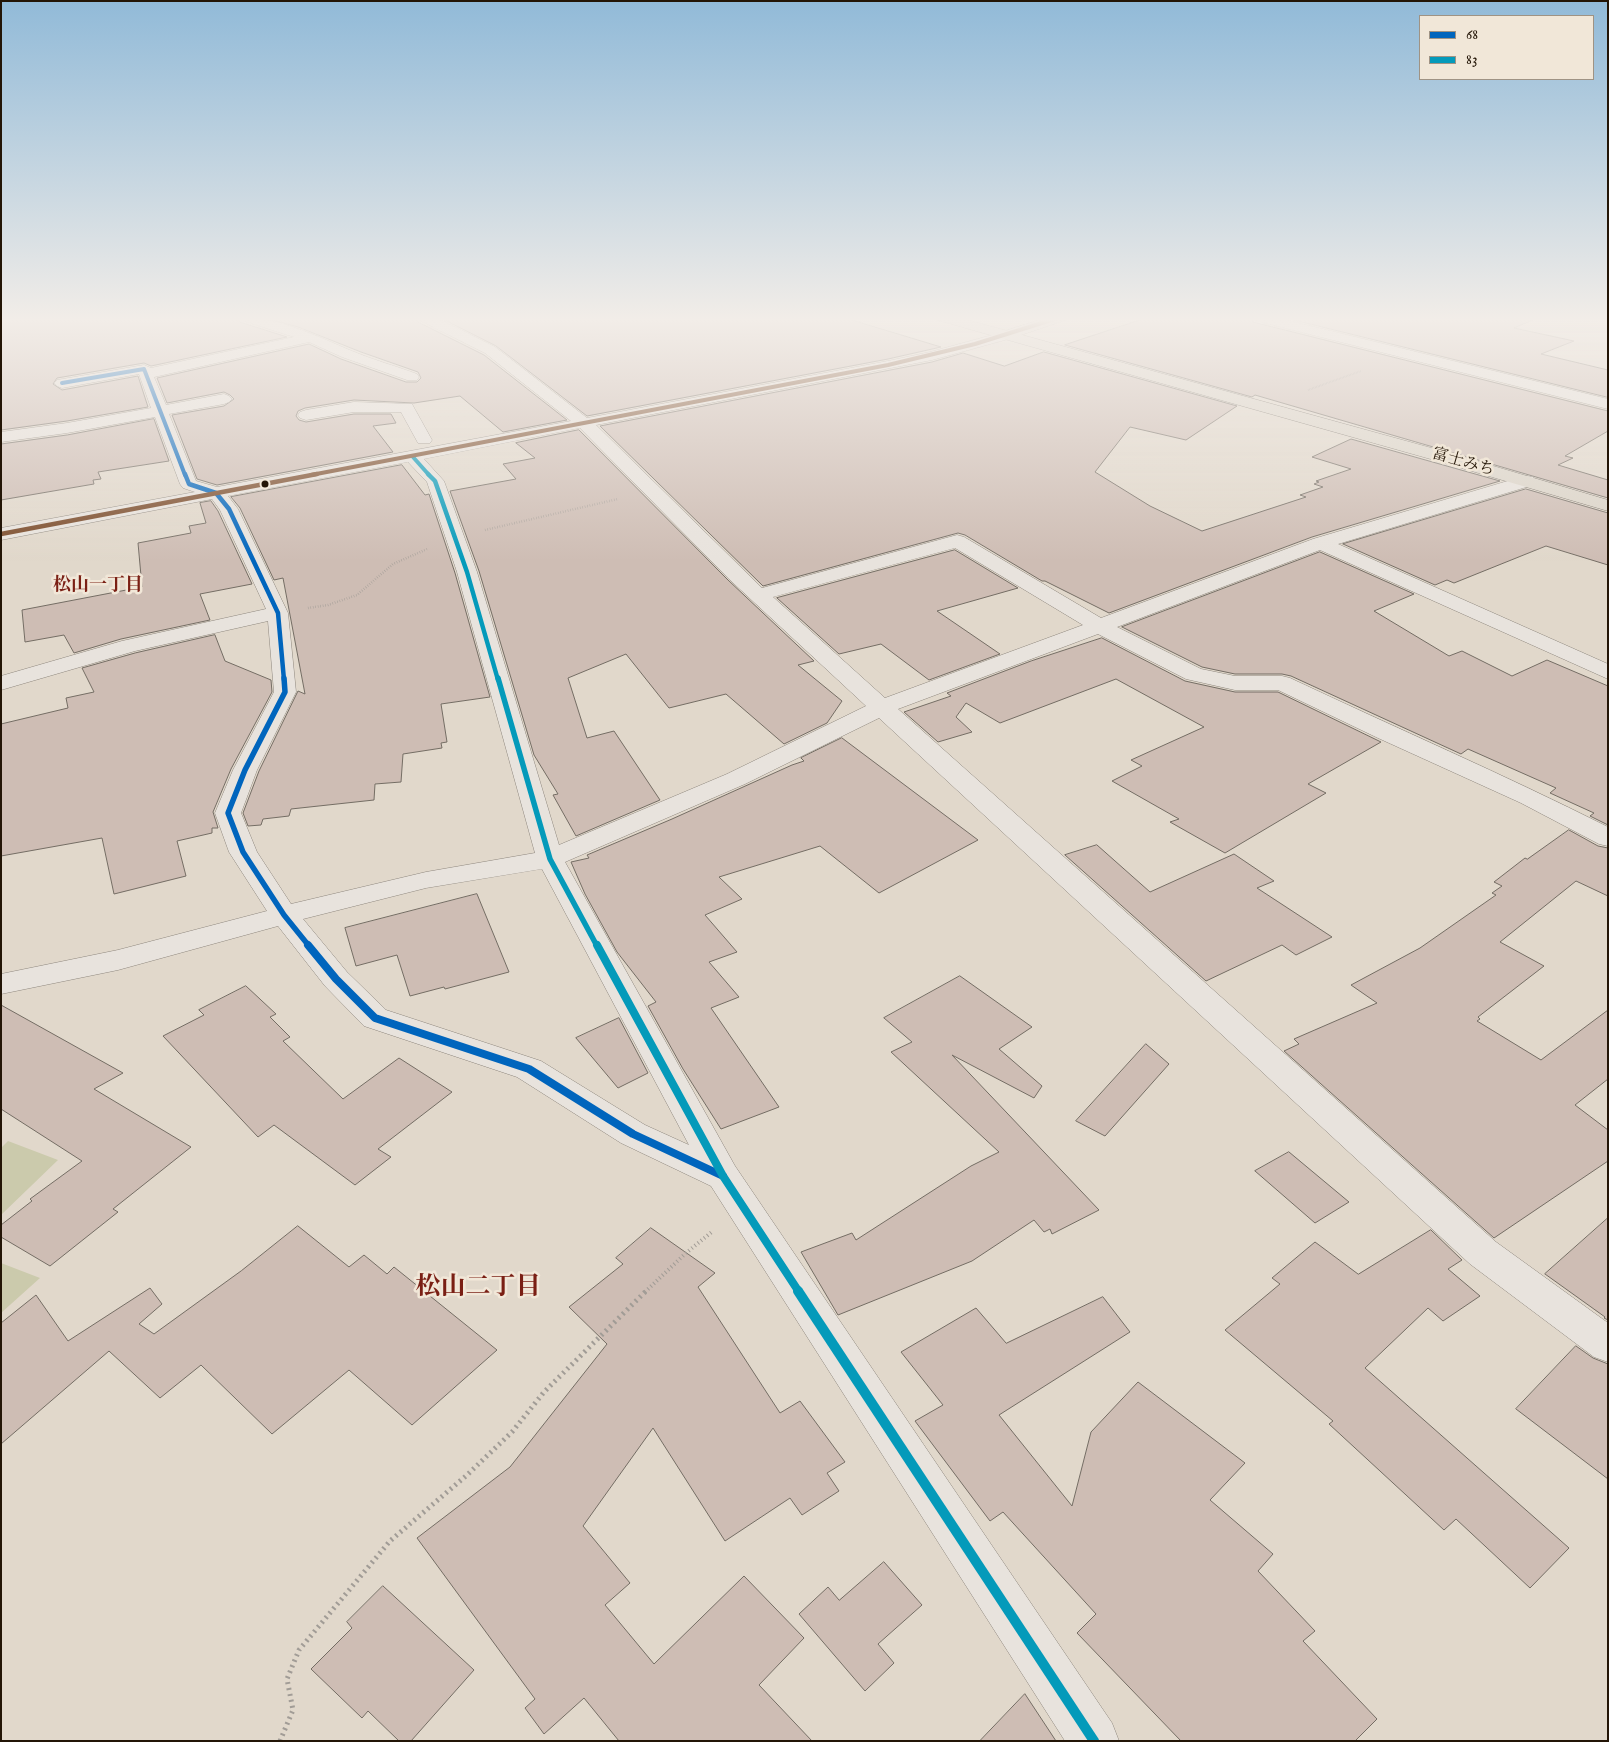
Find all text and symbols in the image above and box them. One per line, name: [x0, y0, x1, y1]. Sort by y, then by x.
legend: [1419, 15, 1594, 80]
text: 68: [1466, 25, 1478, 44]
text: 83: [1466, 50, 1477, 69]
street label: 富士みち: [1430, 445, 1496, 481]
unlabelled marker: [260, 479, 270, 489]
district label: 松山一丁目: [53, 575, 143, 597]
district label: 松山二丁目: [416, 1274, 540, 1304]

